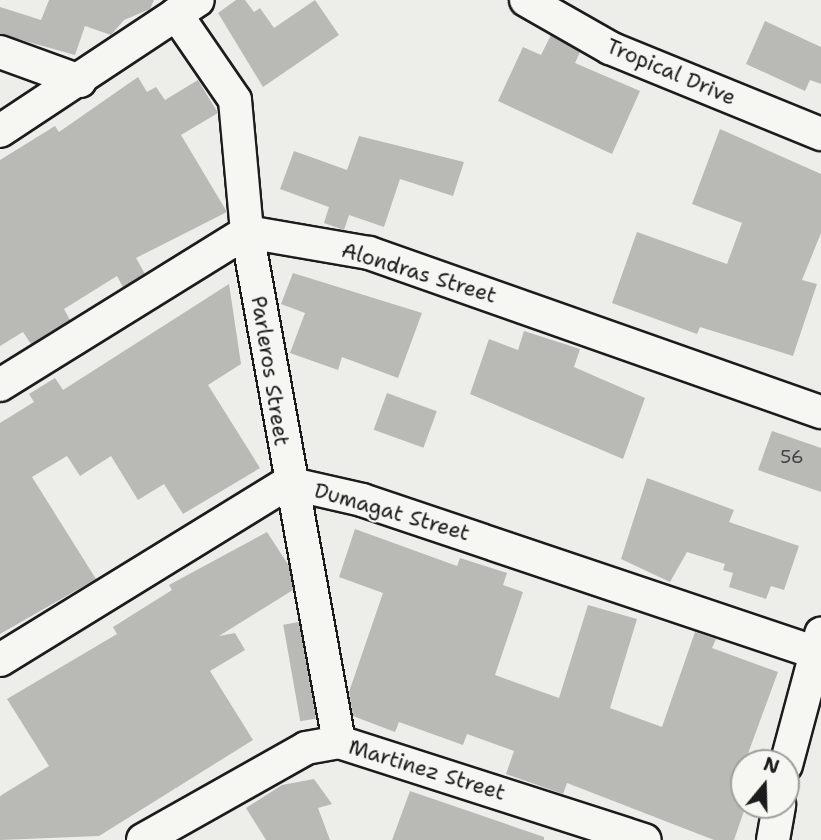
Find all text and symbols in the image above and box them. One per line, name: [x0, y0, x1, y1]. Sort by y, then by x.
street label: Tropical Drive: [602, 33, 740, 111]
street label: Alondras Street: [338, 237, 500, 309]
street label: Parleros Street: [246, 294, 294, 448]
house number: 56: [780, 446, 804, 468]
street label: Dumagat Street: [311, 478, 473, 546]
street label: Martinez Street: [346, 734, 508, 806]
north arrow: [730, 749, 800, 819]
text: N: [760, 751, 783, 780]

